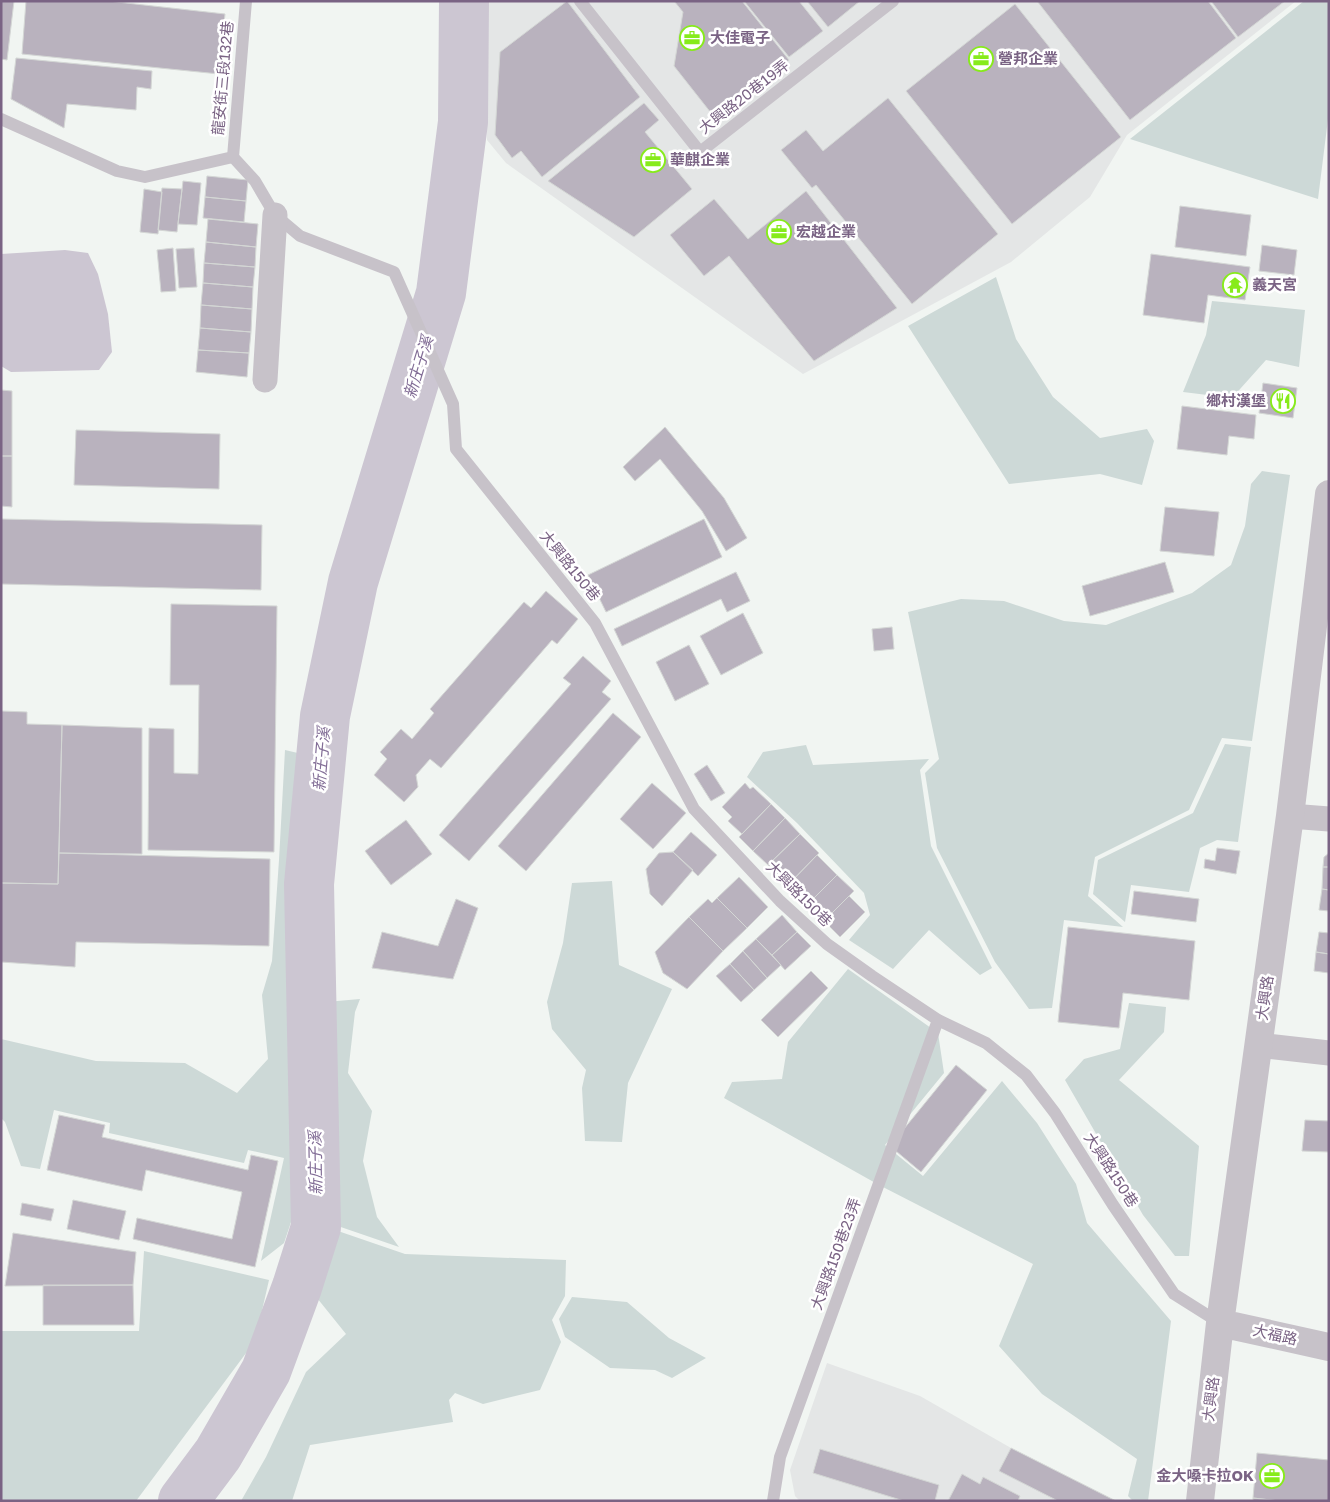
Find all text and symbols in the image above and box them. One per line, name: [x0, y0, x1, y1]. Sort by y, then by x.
street label: 龍安街三段132巷: [208, 20, 236, 136]
office icon: 大佳電子: [679, 25, 705, 51]
place label: 大佳電子: [710, 28, 770, 46]
office icon: 營邦企業: [968, 46, 994, 72]
place label: 營邦企業: [998, 49, 1058, 67]
street label: 大興路20巷19弄: [695, 55, 792, 137]
office icon: 華麒企業: [640, 147, 666, 173]
place label: 華麒企業: [670, 150, 730, 168]
office icon: 宏越企業: [766, 219, 792, 245]
place label: 宏越企業: [796, 222, 856, 240]
temple icon: 義天宮: [1222, 272, 1248, 298]
place label: 義天宮: [1252, 275, 1297, 293]
water label: 新庄子溪: [399, 332, 438, 401]
restaurant icon: 鄉村漢堡: [1270, 388, 1296, 414]
place label: 鄉村漢堡: [1206, 391, 1266, 409]
street label: 大興路150巷: [537, 527, 605, 604]
water label: 新庄子溪: [308, 724, 334, 792]
street label: 大興路150巷: [763, 857, 836, 930]
street label: 大興路: [1252, 974, 1276, 1021]
water label: 新庄子溪: [304, 1129, 326, 1195]
street label: 大興路150巷: [1081, 1129, 1143, 1210]
street label: 大興路150巷23弄: [806, 1195, 864, 1312]
street label: 大福路: [1251, 1320, 1299, 1348]
street label: 大興路: [1198, 1375, 1222, 1422]
office icon: 金大嗓卡拉OK: [1259, 1463, 1285, 1489]
place label: 金大嗓卡拉OK: [1157, 1466, 1254, 1484]

